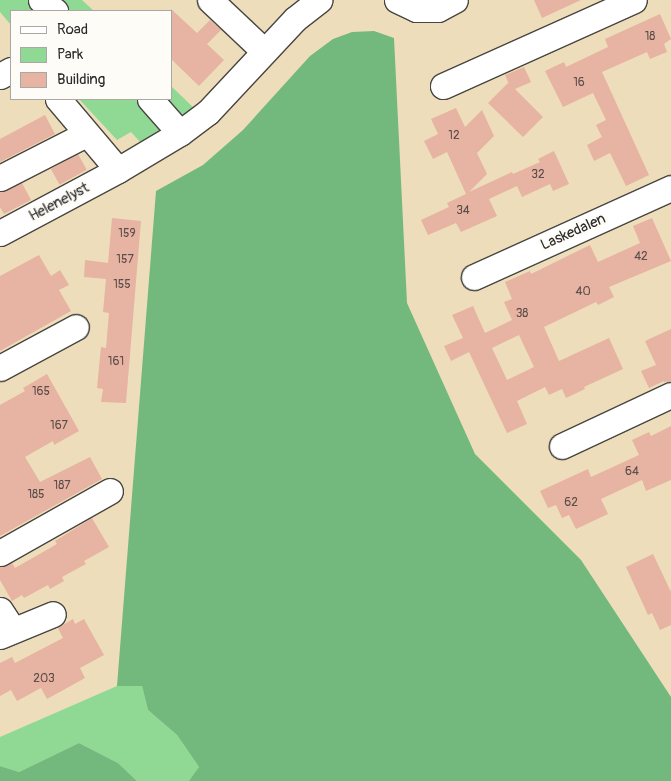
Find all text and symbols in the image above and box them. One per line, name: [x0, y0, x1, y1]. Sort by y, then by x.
legend: [10, 10, 172, 100]
text: Road: [57, 20, 88, 39]
house number: 18: [645, 30, 655, 44]
text: Park: [57, 45, 83, 64]
text: Building: [57, 70, 105, 89]
house number: 16: [573, 76, 585, 90]
house number: 12: [448, 129, 460, 143]
house number: 32: [531, 168, 545, 182]
street label: Helenelyst: [26, 179, 92, 225]
house number: 34: [456, 204, 470, 218]
street label: Laskedalen: [538, 210, 608, 254]
house number: 159: [118, 227, 136, 241]
house number: 42: [634, 250, 648, 264]
house number: 157: [116, 253, 134, 267]
house number: 155: [113, 278, 131, 292]
house number: 40: [575, 285, 591, 299]
house number: 38: [516, 307, 528, 321]
house number: 161: [108, 355, 124, 369]
house number: 165: [32, 385, 50, 399]
house number: 167: [50, 419, 68, 433]
house number: 64: [625, 465, 639, 479]
house number: 187: [53, 479, 71, 493]
house number: 185: [27, 488, 45, 502]
house number: 62: [564, 496, 578, 510]
house number: 203: [33, 672, 55, 686]

